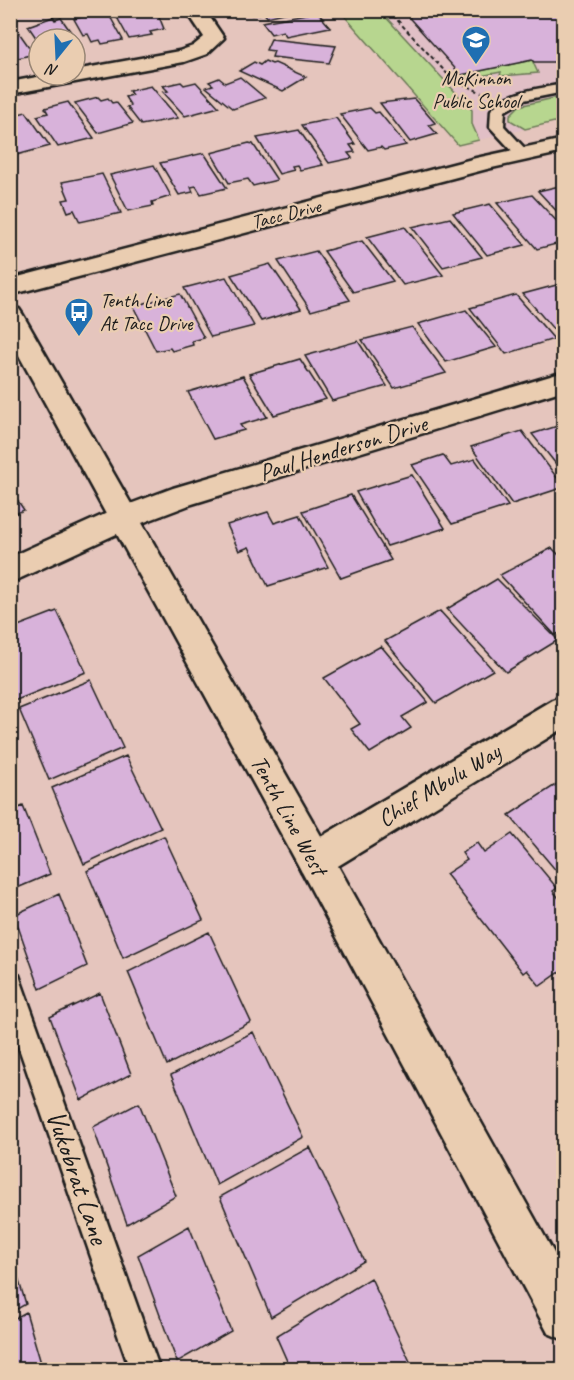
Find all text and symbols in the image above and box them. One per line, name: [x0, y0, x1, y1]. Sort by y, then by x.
school or university icon: McKinnon Public School: [460, 24, 492, 66]
north arrow: [27, 27, 87, 87]
text: N: [42, 58, 60, 81]
place label: McKinnon Public School: [433, 66, 523, 114]
street label: Tacc Drive: [249, 193, 325, 235]
place label: Tenth Line At Tacc Drive: [100, 288, 194, 336]
bus stop icon: Tenth Line At Tacc Drive: [63, 296, 95, 338]
street label: Paul Henderson Drive: [256, 408, 433, 488]
street label: Chief Mbulu Way: [372, 736, 507, 833]
street label: Tenth Line West: [244, 750, 336, 883]
street label: Vukobrat Lane: [39, 1105, 118, 1250]

